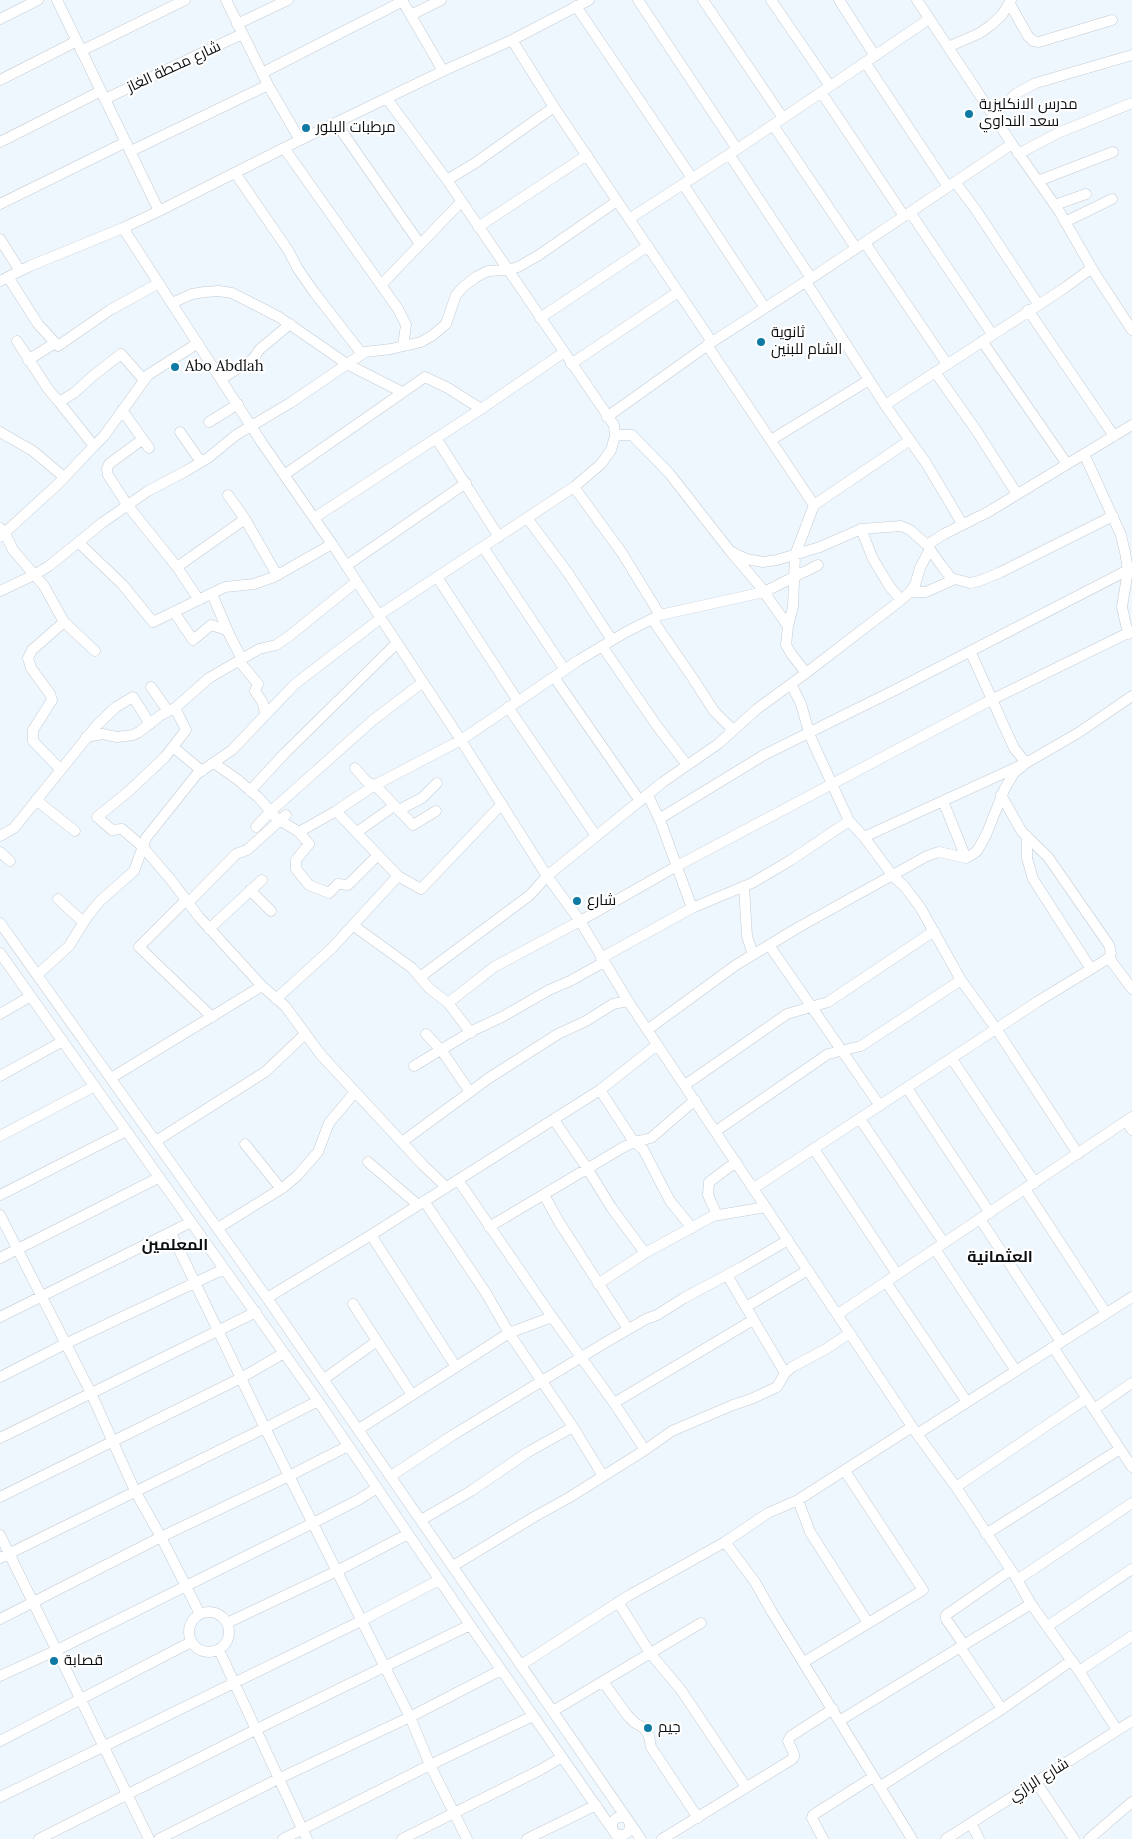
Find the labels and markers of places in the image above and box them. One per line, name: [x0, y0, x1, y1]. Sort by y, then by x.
place label: مدرس الانكليزية سعد النداوي: [979, 96, 1078, 131]
marker: مدرس الانكليزية سعد النداوي: [963, 108, 975, 120]
place label: مرطبات البلور: [316, 119, 396, 137]
marker: مرطبات البلور: [300, 122, 312, 134]
place label: ثانوية الشام للبنين: [771, 324, 842, 359]
marker: ثانوية الشام للبنين: [755, 336, 767, 348]
place label: Abo Abdlah: [185, 358, 264, 376]
marker: Abo Abdlah: [169, 361, 181, 373]
place label: شارع: [587, 892, 616, 910]
marker: شارع: [571, 895, 583, 907]
place label: قصابة: [64, 1652, 103, 1670]
marker: قصابة: [48, 1655, 60, 1667]
place label: جيم: [658, 1719, 681, 1737]
marker: جيم: [642, 1722, 654, 1734]

